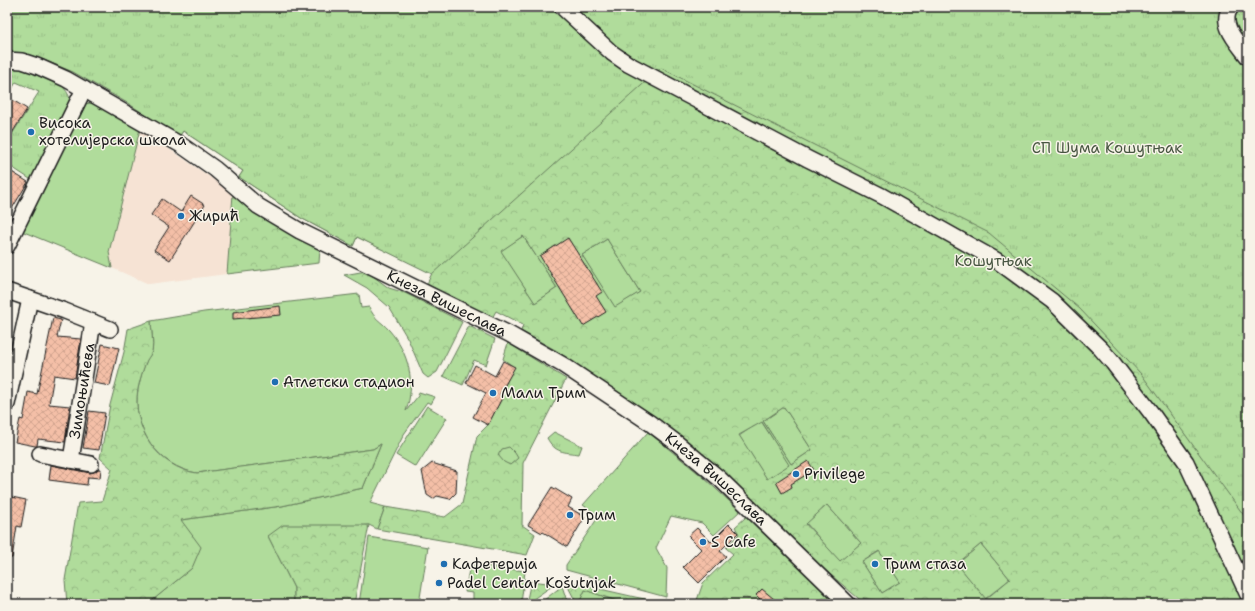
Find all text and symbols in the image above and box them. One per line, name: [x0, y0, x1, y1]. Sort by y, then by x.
place label: Висока хотелијерска школа: [39, 113, 187, 150]
marker: Висока хотелијерска школа: [26, 127, 36, 137]
park label: СП Шума Кошутњак: [1032, 138, 1182, 158]
place label: Жирић: [189, 206, 239, 226]
marker: Жирић: [176, 211, 186, 221]
park label: Кошутњак: [954, 251, 1032, 271]
street label: Кнеза Вишеслава: [384, 265, 511, 342]
street label: Зимоњићева: [65, 341, 100, 440]
place label: Атлетски стадион: [283, 372, 414, 392]
marker: Атлетски стадион: [270, 377, 280, 387]
place label: Мали Трим: [501, 383, 586, 403]
marker: Мали Трим: [488, 388, 498, 398]
street label: Кнеза Вишеслава: [661, 428, 772, 530]
place label: Privilege: [804, 464, 866, 484]
marker: Privilege: [791, 469, 801, 479]
place label: Трим: [578, 505, 616, 525]
marker: Трим: [565, 510, 575, 520]
place label: S Cafe: [711, 532, 756, 552]
marker: S Cafe: [698, 537, 708, 547]
place label: Кафетерија: [452, 554, 538, 574]
place label: Трим стаза: [883, 554, 967, 574]
marker: Кафетерија: [439, 559, 449, 569]
marker: Трим стаза: [870, 559, 880, 569]
place label: Padel Centar Košutnjak: [447, 573, 616, 593]
marker: Padel Centar Košutnjak: [434, 578, 444, 588]

